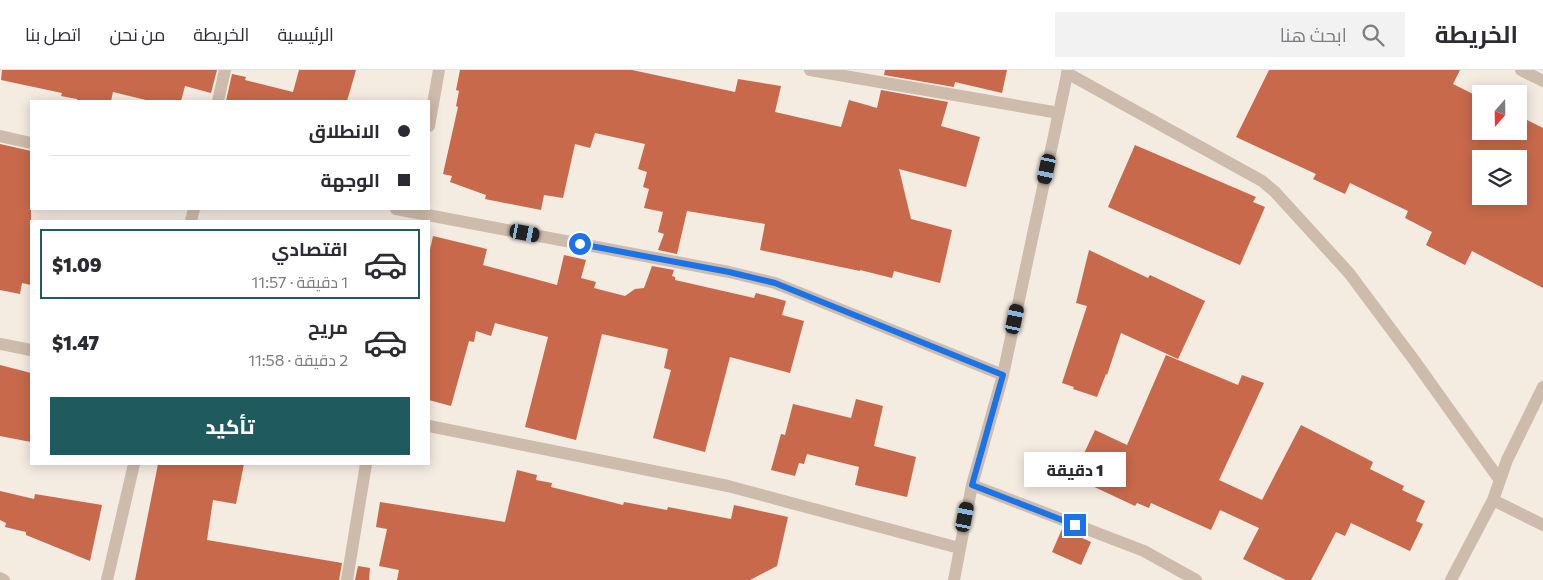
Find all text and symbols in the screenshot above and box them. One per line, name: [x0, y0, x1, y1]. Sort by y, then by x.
search box: [1055, 12, 1405, 57]
text: الخريطة: [1435, 19, 1518, 48]
icon: search: [1359, 21, 1387, 49]
text: اتصل بنا: [25, 23, 81, 45]
text: من نحن: [109, 23, 165, 45]
text: الخريطة: [193, 23, 249, 45]
text: الرئيسية: [277, 23, 334, 45]
text: ابحث هنا: [1280, 23, 1347, 46]
north arrow: [1472, 85, 1528, 140]
map controls: [1472, 85, 1527, 205]
text: الانطلاق: [309, 119, 380, 142]
button: layers: [1472, 150, 1527, 205]
car: [1036, 153, 1057, 185]
text: الوجهة: [320, 168, 380, 191]
car: [508, 223, 541, 243]
route start: [569, 233, 591, 255]
text: اقتصادي: [272, 237, 348, 260]
icon: car: [363, 242, 408, 287]
text: $1.09: [52, 253, 102, 276]
text: 1 دقيقة · 11:57: [251, 272, 348, 291]
car: [1004, 303, 1025, 335]
text: مريح: [308, 315, 348, 338]
icon: car: [363, 320, 408, 365]
text: $1.47: [52, 331, 99, 354]
text: 2 دقيقة · 11:58: [248, 350, 348, 369]
button: تأكيد: [50, 397, 410, 455]
callout: 1 دقيقة: [1024, 452, 1126, 488]
text: 1 دقيقة: [1047, 460, 1103, 479]
car: [954, 501, 975, 533]
route end: [1064, 514, 1086, 536]

